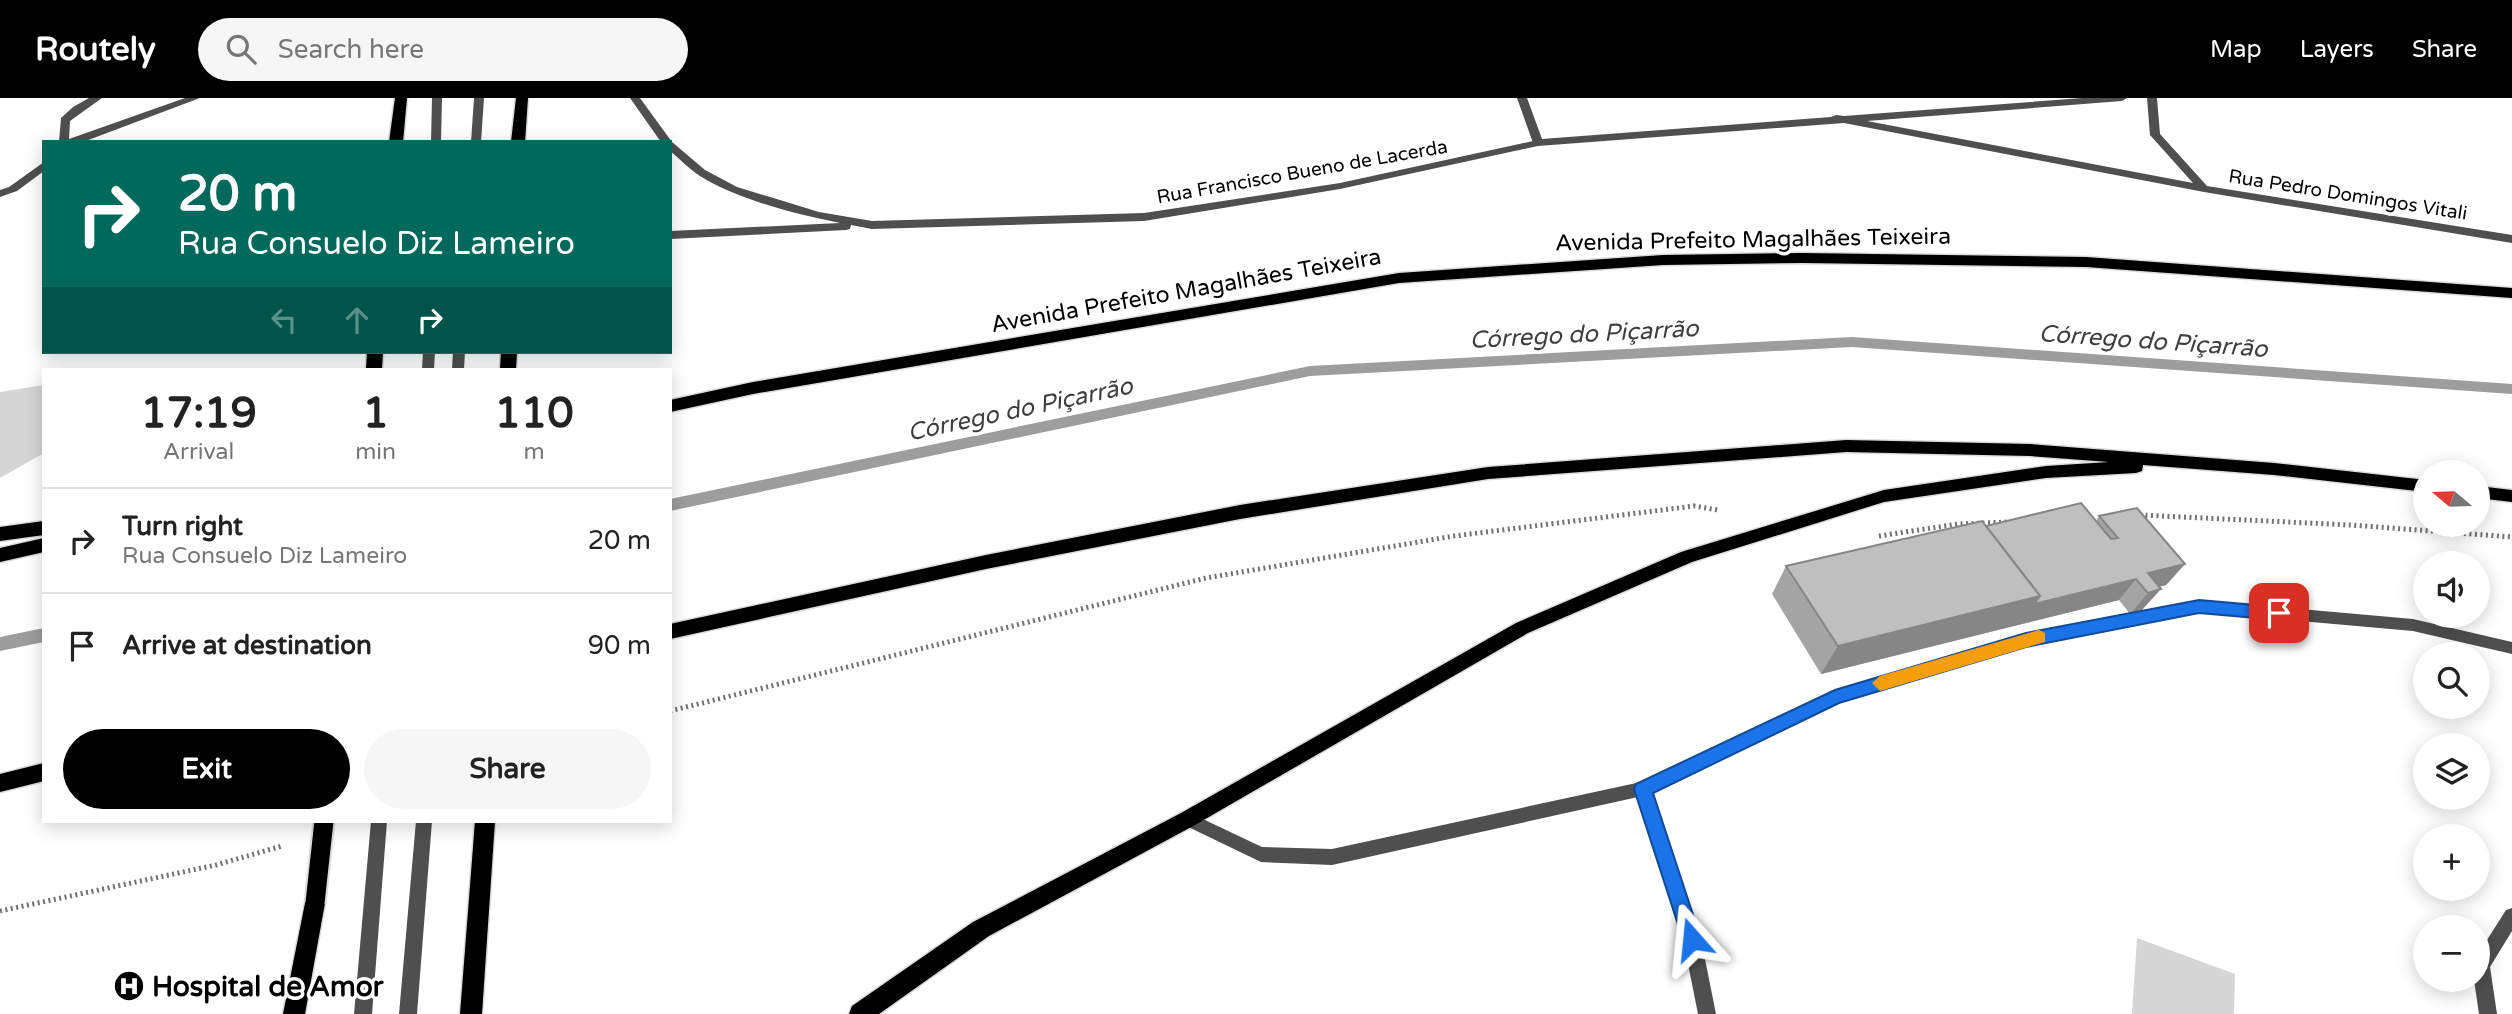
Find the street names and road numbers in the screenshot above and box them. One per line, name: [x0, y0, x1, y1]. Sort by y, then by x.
street label: Rua Francisco Bueno de Lacerda: [1155, 136, 1449, 208]
street label: Rua Pedro Domingos Vitali: [2227, 165, 2469, 225]
street label: Avenida Prefeito Magalhães Teixeira: [1555, 223, 1951, 257]
street label: Avenida Prefeito Magalhães Teixeira: [989, 243, 1384, 339]

